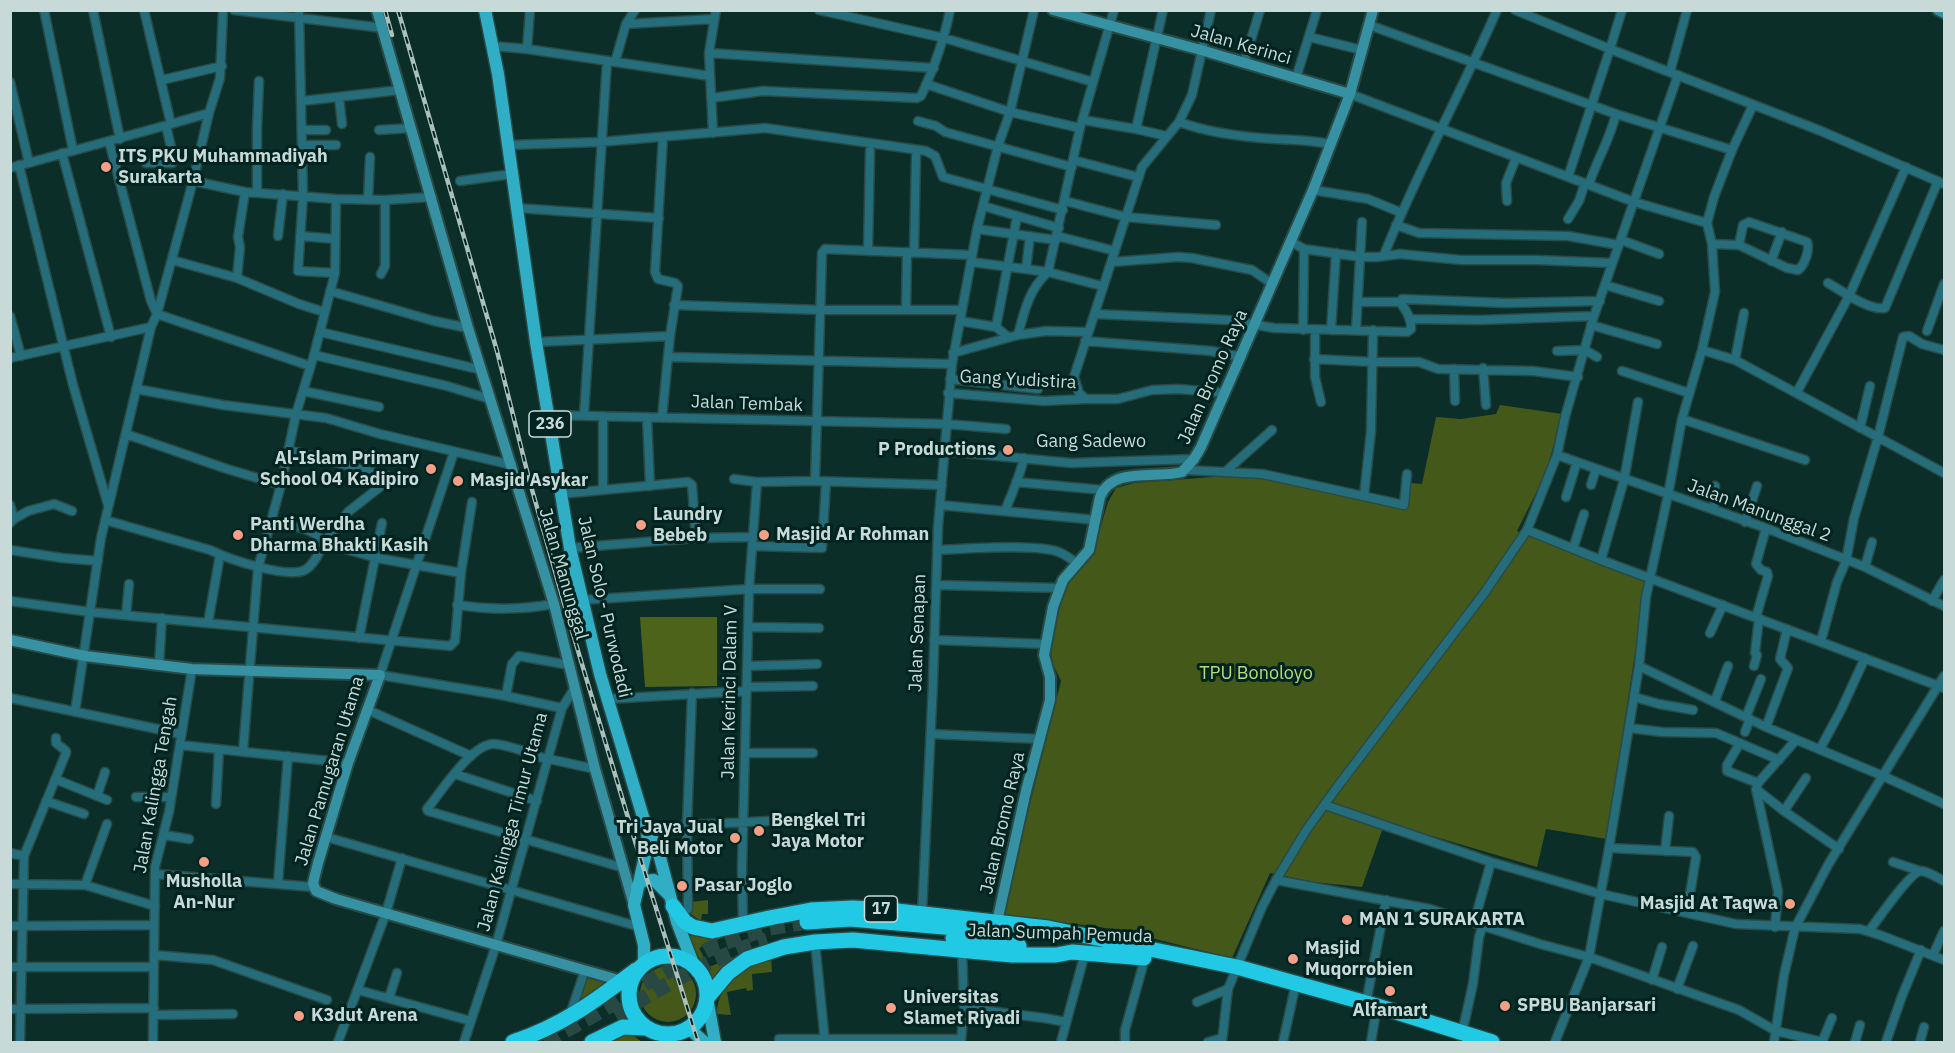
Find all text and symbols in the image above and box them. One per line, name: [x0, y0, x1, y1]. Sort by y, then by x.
street label: Jalan Kerinci: [1188, 20, 1294, 70]
place label: ITS PKU Muhammadiyah Surakarta: [118, 146, 328, 188]
marker: ITS PKU Muhammadiyah Surakarta: [99, 160, 113, 174]
street label: Jalan Bromo Raya: [1174, 306, 1252, 448]
street label: Gang Yudistira: [959, 366, 1077, 394]
street label: Jalan Tembak: [691, 391, 803, 417]
road number: 236: [529, 411, 571, 437]
street label: Gang Sadewo: [1036, 431, 1146, 453]
place label: P Productions: [878, 439, 996, 461]
marker: P Productions: [1001, 443, 1015, 457]
place label: Al-Islam Primary School 04 Kadipiro: [260, 448, 419, 490]
marker: Al-Islam Primary School 04 Kadipiro: [424, 462, 438, 476]
place label: Masjid Asykar: [470, 470, 588, 492]
marker: Masjid Asykar: [451, 474, 465, 488]
street label: Jalan Manunggal 2: [1684, 475, 1834, 547]
place label: Laundry Bebeb: [653, 504, 722, 546]
street label: Jalan Manunggal: [534, 506, 592, 642]
place label: Panti Werdha Dharma Bhakti Kasih: [250, 514, 428, 556]
street label: Jalan Solo - Purwodadi: [573, 514, 635, 700]
marker: Laundry Bebeb: [634, 518, 648, 532]
place label: Masjid Ar Rohman: [776, 524, 929, 546]
marker: Panti Werdha Dharma Bhakti Kasih: [231, 528, 245, 542]
marker: Masjid Ar Rohman: [757, 528, 771, 542]
street label: Jalan Senapan: [905, 574, 931, 692]
street label: Jalan Kerinci Dalam V: [718, 604, 742, 780]
park label: TPU Bonoloyo: [1199, 663, 1313, 685]
street label: Jalan Pamugaran Utama: [291, 674, 369, 868]
street label: Jalan Kalingga Tengah: [130, 695, 182, 875]
street label: Jalan Kalingga Timur Utama: [473, 710, 553, 934]
street label: Jalan Bromo Raya: [976, 750, 1030, 896]
place label: Bengkel Tri Jaya Motor: [771, 810, 866, 852]
place label: Tri Jaya Jual Beli Motor: [616, 817, 723, 860]
marker: Bengkel Tri Jaya Motor: [752, 824, 766, 838]
marker: Tri Jaya Jual Beli Motor: [728, 831, 742, 845]
marker: Musholla An-Nur: [197, 855, 211, 869]
place label: Musholla An-Nur: [166, 871, 242, 914]
place label: Pasar Joglo: [694, 875, 792, 897]
marker: Pasar Joglo: [675, 879, 689, 893]
place label: Masjid At Taqwa: [1640, 893, 1778, 915]
road number: 17: [864, 896, 898, 922]
marker: Masjid At Taqwa: [1783, 897, 1797, 911]
place label: MAN 1 SURAKARTA: [1359, 909, 1525, 931]
marker: MAN 1 SURAKARTA: [1340, 913, 1354, 927]
street label: Jalan Sumpah Pemuda: [967, 920, 1153, 948]
place label: Masjid Muqorrobien: [1305, 938, 1413, 980]
marker: Masjid Muqorrobien: [1286, 952, 1300, 966]
marker: Alfamart: [1383, 984, 1397, 998]
place label: Universitas Slamet Riyadi: [903, 987, 1020, 1030]
place label: SPBU Banjarsari: [1517, 995, 1656, 1017]
marker: SPBU Banjarsari: [1498, 999, 1512, 1013]
place label: Alfamart: [1352, 1000, 1428, 1022]
marker: Universitas Slamet Riyadi: [884, 1001, 898, 1015]
place label: K3dut Arena: [311, 1005, 418, 1027]
marker: K3dut Arena: [292, 1009, 306, 1023]

